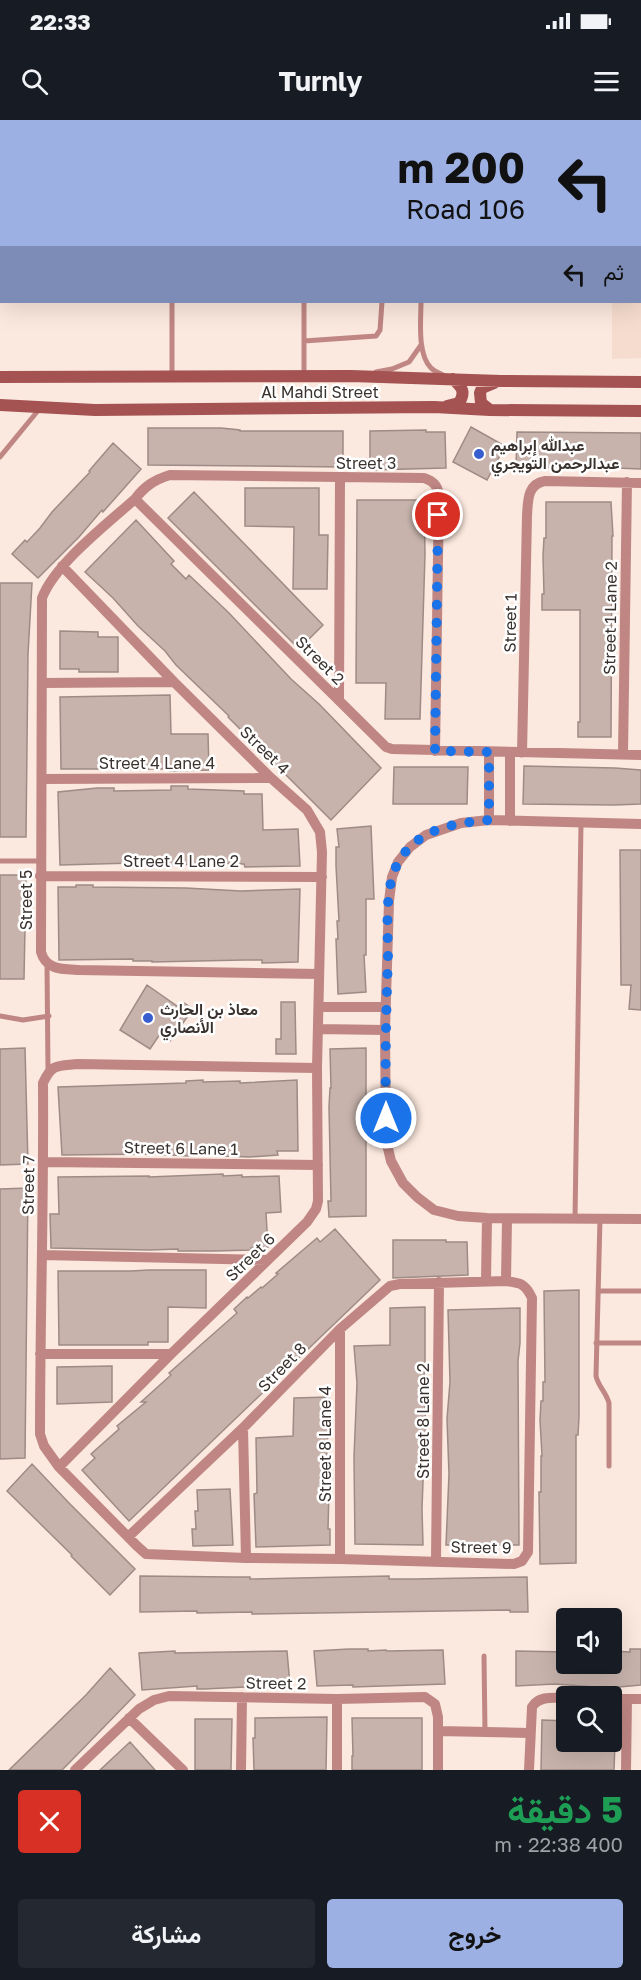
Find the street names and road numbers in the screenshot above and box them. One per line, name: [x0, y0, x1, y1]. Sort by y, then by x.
street label: Al Mahdi Street: [261, 382, 379, 402]
street label: Street 3: [336, 453, 396, 473]
street label: Street 1 Lane 2: [599, 561, 621, 675]
street label: Street 1: [499, 593, 521, 653]
street label: Street 2: [291, 631, 349, 689]
street label: Street 4: [236, 722, 294, 778]
street label: Street 4 Lane 4: [99, 753, 215, 773]
street label: Street 4 Lane 2: [123, 851, 239, 871]
street label: Street 5: [16, 870, 36, 930]
street label: Street 6 Lane 1: [124, 1137, 239, 1159]
street label: Street 7: [17, 1155, 39, 1215]
street label: Street 6: [221, 1229, 279, 1285]
street label: Street 8: [254, 1338, 310, 1396]
street label: Street 8 Lane 2: [413, 1363, 433, 1479]
street label: Street 8 Lane 4: [315, 1386, 335, 1502]
street label: Street 9: [450, 1536, 512, 1558]
street label: Street 2: [246, 1672, 306, 1694]

